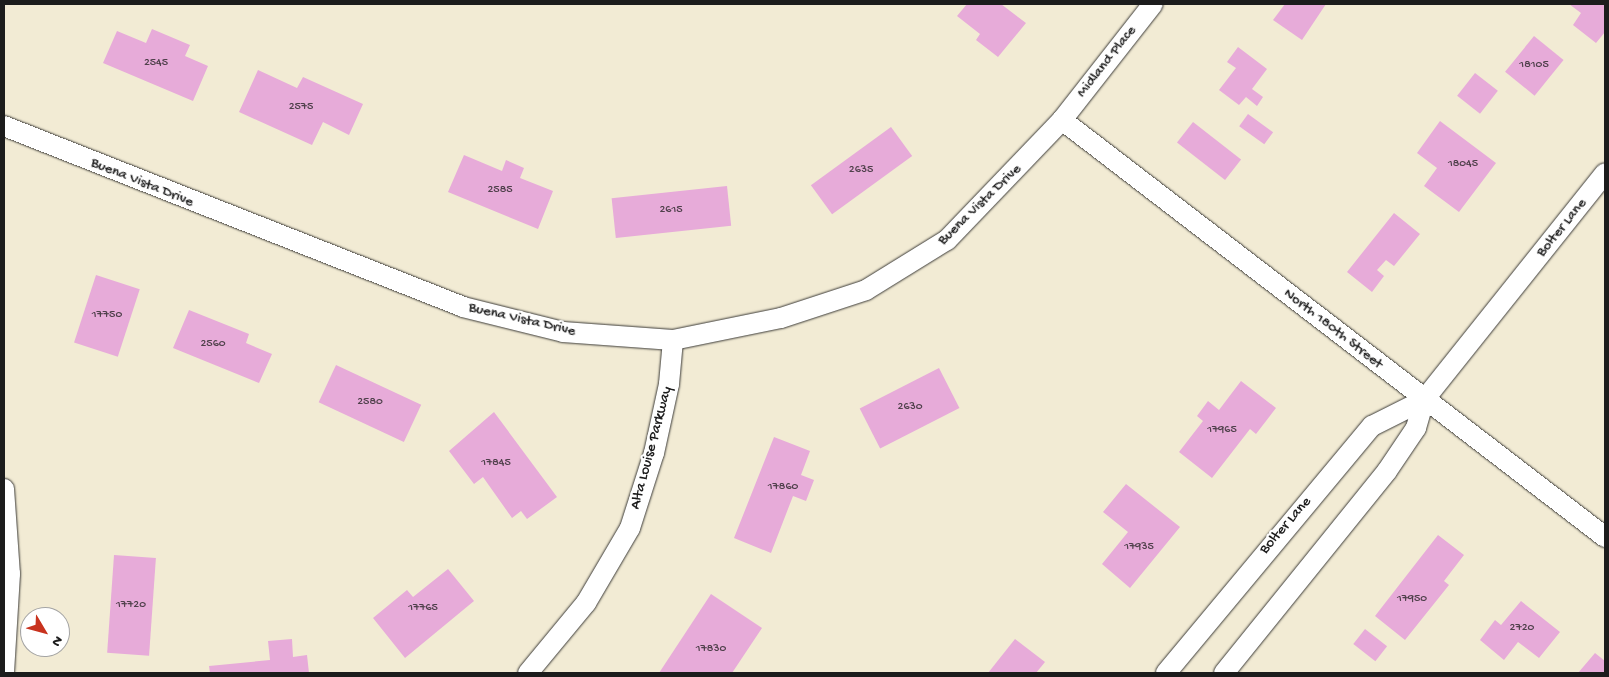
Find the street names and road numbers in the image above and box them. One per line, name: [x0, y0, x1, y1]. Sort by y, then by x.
street label: Midland Place: [1073, 22, 1141, 102]
street label: Buena Vista Drive: [88, 154, 196, 212]
street label: Buena Vista Drive: [934, 161, 1026, 249]
street label: Bolter Lane: [1533, 195, 1591, 261]
street label: North 180th Street: [1280, 285, 1386, 373]
street label: Buena Vista Drive: [467, 299, 577, 341]
street label: Alta Louise Parkway: [627, 385, 677, 511]
street label: Bolter Lane: [1256, 494, 1316, 558]

